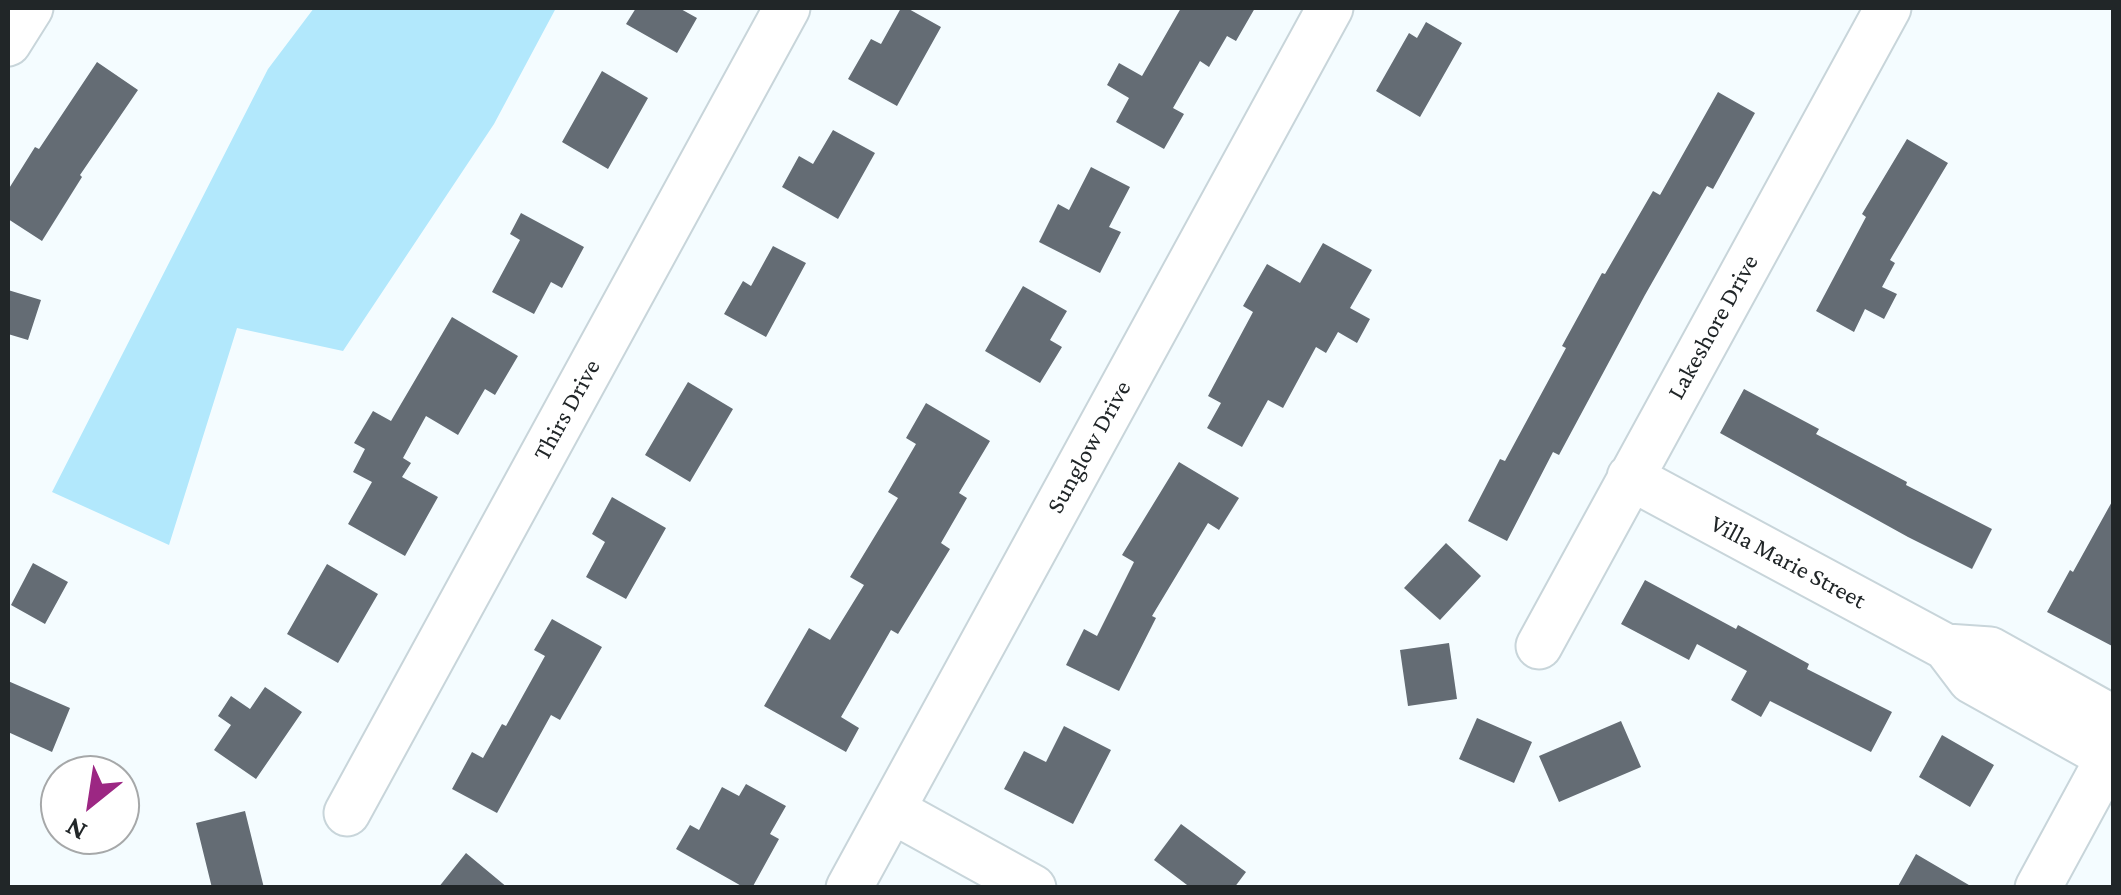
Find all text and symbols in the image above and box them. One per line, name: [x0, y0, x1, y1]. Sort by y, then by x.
street label: Lakeshore Drive: [1661, 249, 1765, 405]
street label: Thirs Drive: [527, 354, 607, 466]
street label: Sunglow Drive: [1040, 376, 1138, 518]
street label: Villa Marie Street: [1705, 508, 1871, 616]
north arrow: [40, 755, 140, 855]
text: N: [60, 811, 92, 848]

